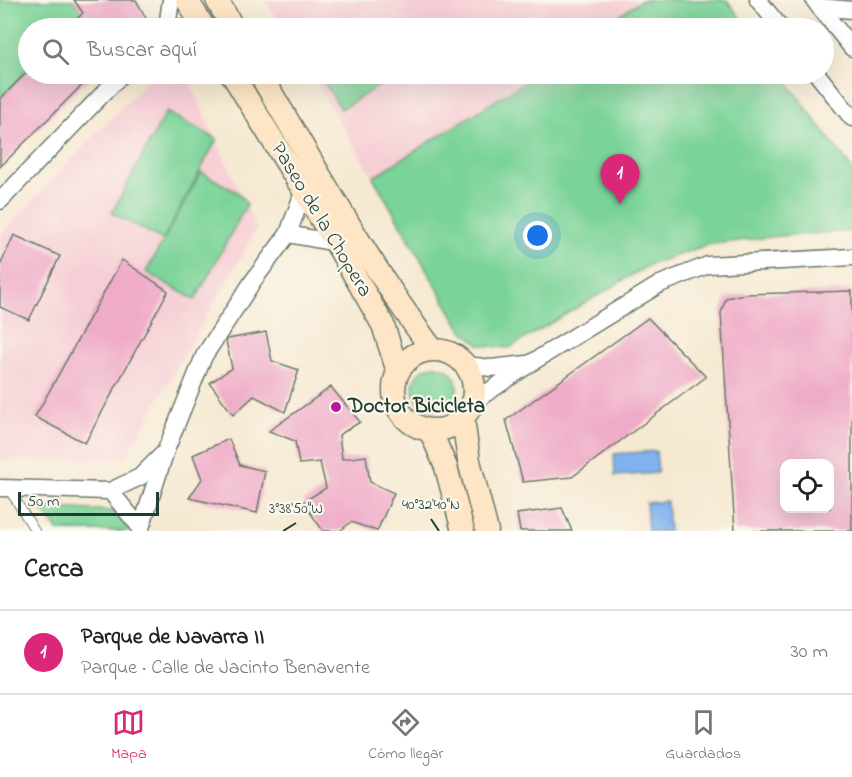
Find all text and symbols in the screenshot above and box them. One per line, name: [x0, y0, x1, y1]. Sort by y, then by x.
search box: [18, 18, 834, 84]
icon: search: [39, 35, 72, 68]
text: Buscar aquí: [87, 35, 197, 67]
street label: Paseo de la Chopera: [263, 137, 379, 303]
pin: 1: [600, 154, 640, 204]
your location: [523, 221, 552, 250]
place label: Doctor Bicicleta: [347, 392, 485, 422]
marker: Doctor Bicicleta: [329, 400, 343, 414]
map controls: [780, 459, 834, 513]
button: locate: [780, 459, 834, 513]
scale bar: [18, 489, 159, 516]
text: 50 m: [27, 490, 59, 514]
text: 40°32'40"N: [402, 494, 460, 516]
text: 3°38'50"W: [269, 498, 323, 520]
text: Cerca: [24, 551, 84, 589]
text: Parque de Navarra II: [81, 622, 264, 654]
text: 1: [40, 638, 47, 667]
text: 30 m: [791, 638, 828, 667]
text: Parque · Calle de Jacinto Benavente: [81, 654, 370, 683]
tab: Mapa: [111, 706, 147, 766]
tab: Cómo llegar: [368, 706, 444, 766]
tab: Guardados: [665, 706, 741, 766]

